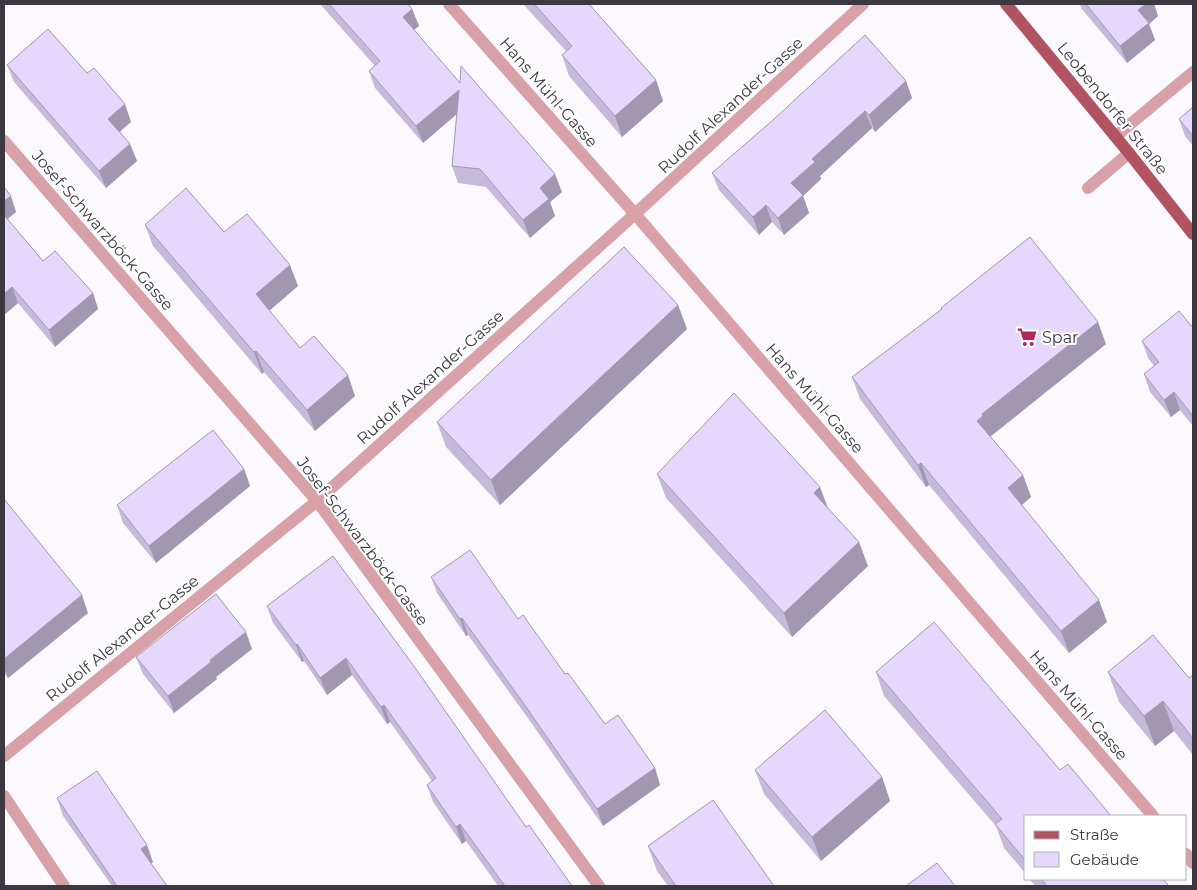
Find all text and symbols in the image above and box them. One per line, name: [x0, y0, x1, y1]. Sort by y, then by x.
street label: Hans Mühl-Gasse: [496, 33, 602, 151]
street label: Rudolf Alexander-Gasse: [654, 33, 807, 177]
street label: Leobendorfer Straße: [1053, 38, 1172, 178]
street label: Josef-Schwarzböck-Gasse: [27, 146, 177, 314]
street label: Rudolf Alexander-Gasse: [353, 306, 508, 448]
supermarket icon: Spar: [1016, 326, 1038, 348]
place label: Spar: [1042, 328, 1079, 347]
street label: Hans Mühl-Gasse: [762, 339, 868, 457]
street label: Josef-Schwarzböck-Gasse: [292, 452, 432, 629]
street label: Rudolf Alexander-Gasse: [42, 571, 203, 706]
street label: Hans Mühl-Gasse: [1026, 646, 1132, 764]
legend: [1024, 815, 1187, 880]
text: Straße: [1070, 825, 1119, 844]
text: Gebäude: [1070, 850, 1139, 869]

